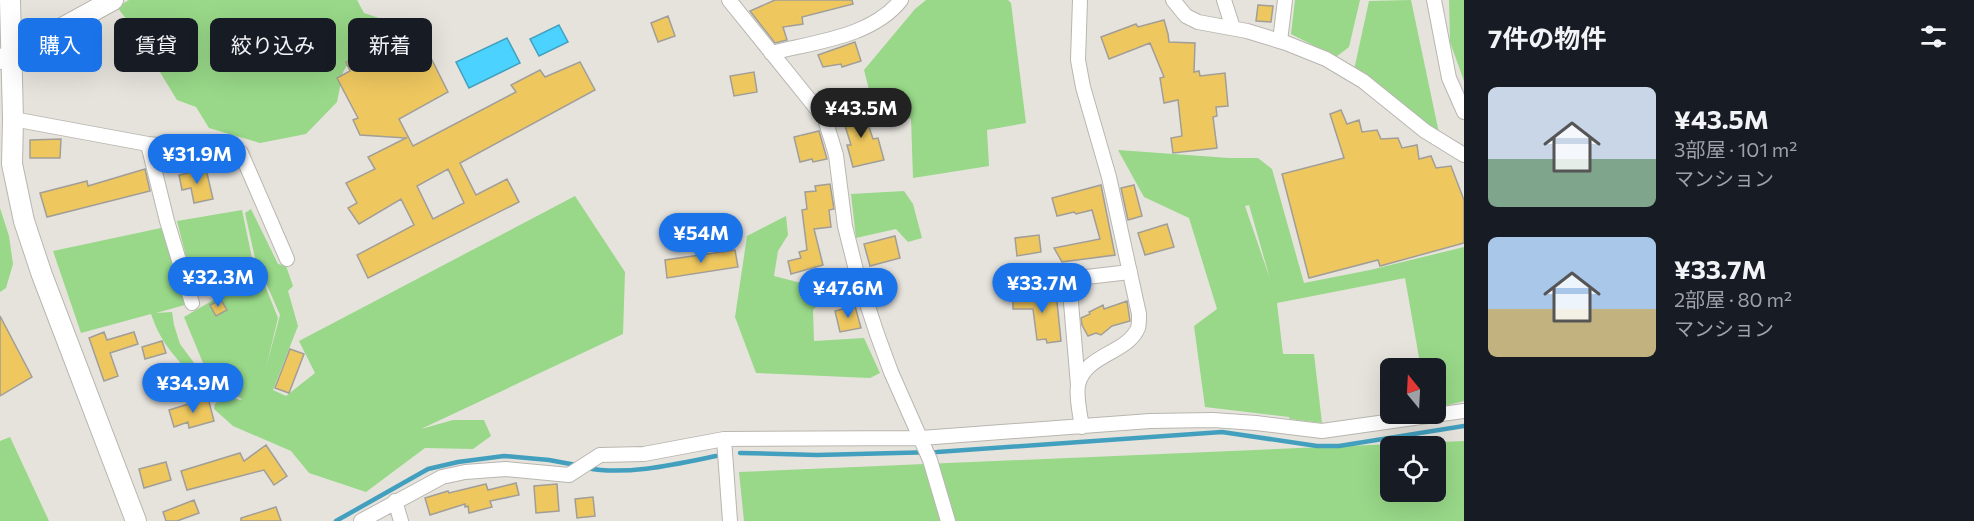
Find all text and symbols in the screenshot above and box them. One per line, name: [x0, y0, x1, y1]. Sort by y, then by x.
chip: 購入: [18, 18, 102, 72]
chip: 賃貸: [114, 18, 198, 72]
chip: 絞り込み: [210, 18, 336, 72]
chip: 新着: [348, 18, 432, 72]
icon: filters: [1917, 20, 1950, 53]
text: 7件の物件: [1488, 22, 1606, 53]
pin: ¥43.5M: [812, 88, 910, 139]
text: ¥43.5M: [825, 95, 897, 119]
text: ¥43.5M: [1674, 103, 1769, 134]
icon: home: [1536, 111, 1608, 183]
pin: ¥31.9M: [148, 134, 246, 185]
text: 3部屋 · 101 m²: [1674, 137, 1797, 161]
text: ¥31.9M: [162, 141, 232, 165]
text: マンション: [1674, 166, 1774, 190]
pin: ¥54M: [665, 213, 737, 264]
text: ¥54M: [673, 220, 729, 244]
text: ¥33.7M: [1674, 253, 1766, 284]
pin: ¥32.3M: [169, 257, 267, 308]
icon: home: [1536, 261, 1608, 333]
pin: ¥33.7M: [993, 263, 1091, 314]
text: ¥32.3M: [182, 264, 254, 288]
pin: ¥47.6M: [799, 268, 897, 319]
text: ¥33.7M: [1006, 270, 1078, 294]
text: ¥47.6M: [813, 275, 883, 299]
text: 2部屋 · 80 m²: [1674, 287, 1792, 311]
text: マンション: [1674, 316, 1774, 340]
north arrow: [1380, 358, 1446, 424]
map controls: [1380, 358, 1446, 502]
pin: ¥34.9M: [144, 363, 242, 414]
text: ¥34.9M: [156, 370, 230, 394]
button: locate: [1380, 436, 1446, 502]

